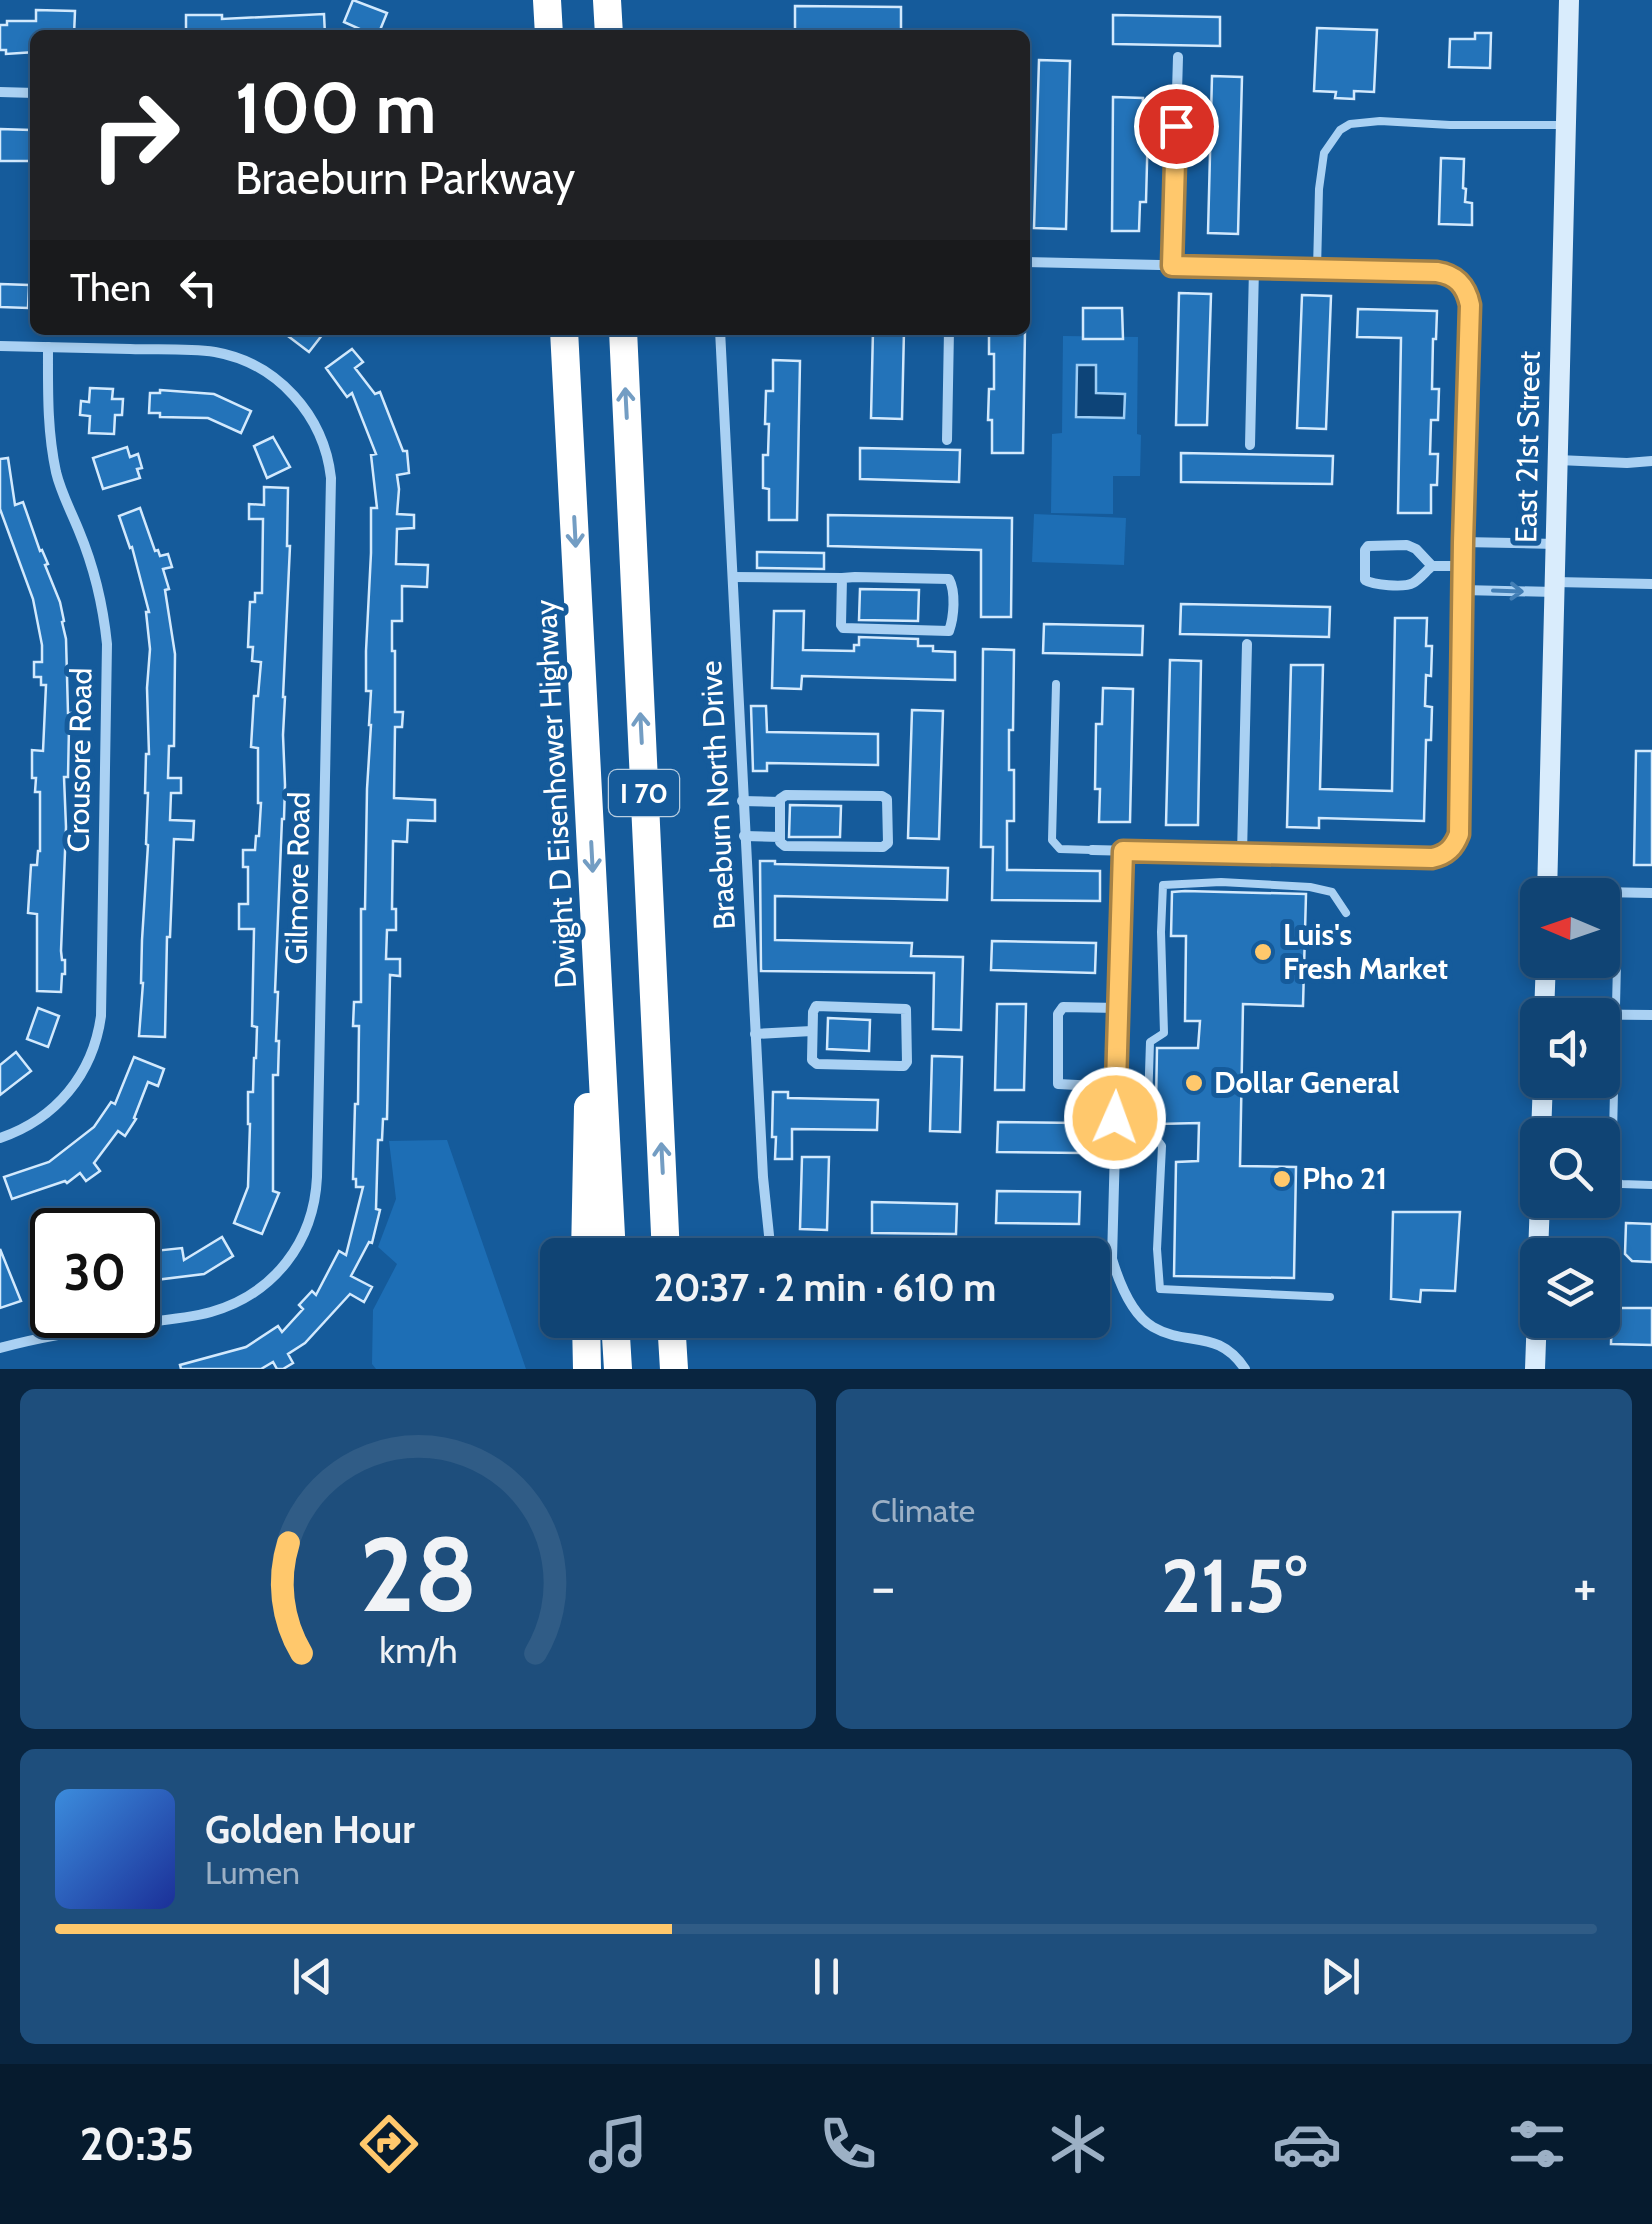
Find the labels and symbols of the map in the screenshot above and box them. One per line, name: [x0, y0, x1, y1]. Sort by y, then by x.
pin: [1134, 84, 1219, 169]
street label: East 21st Street: [1507, 351, 1548, 543]
one-way arrow: [616, 388, 635, 420]
one-way arrow: [566, 516, 585, 548]
one-way arrow: [1492, 581, 1524, 600]
street label: Dwight D Eisenhower Highway: [527, 599, 584, 989]
street label: Braeburn North Drive: [692, 660, 743, 930]
street label: Crousore Road: [59, 667, 100, 853]
one-way arrow: [632, 713, 651, 745]
road number: I 70: [609, 770, 679, 816]
street label: Gilmore Road: [277, 791, 318, 965]
one-way arrow: [582, 840, 601, 872]
north arrow: [1520, 878, 1620, 978]
place label: Luis's Fresh Market: [1283, 916, 1448, 987]
marker: Luis's Fresh Market: [1252, 941, 1274, 963]
place label: Dollar General: [1214, 1064, 1400, 1101]
position arrow: [1063, 1066, 1167, 1170]
marker: Dollar General: [1183, 1072, 1205, 1094]
one-way arrow: [652, 1142, 671, 1174]
place label: Pho 21: [1302, 1160, 1387, 1197]
marker: Pho 21: [1271, 1168, 1293, 1190]
speed limit sign: 30: [30, 1208, 160, 1338]

